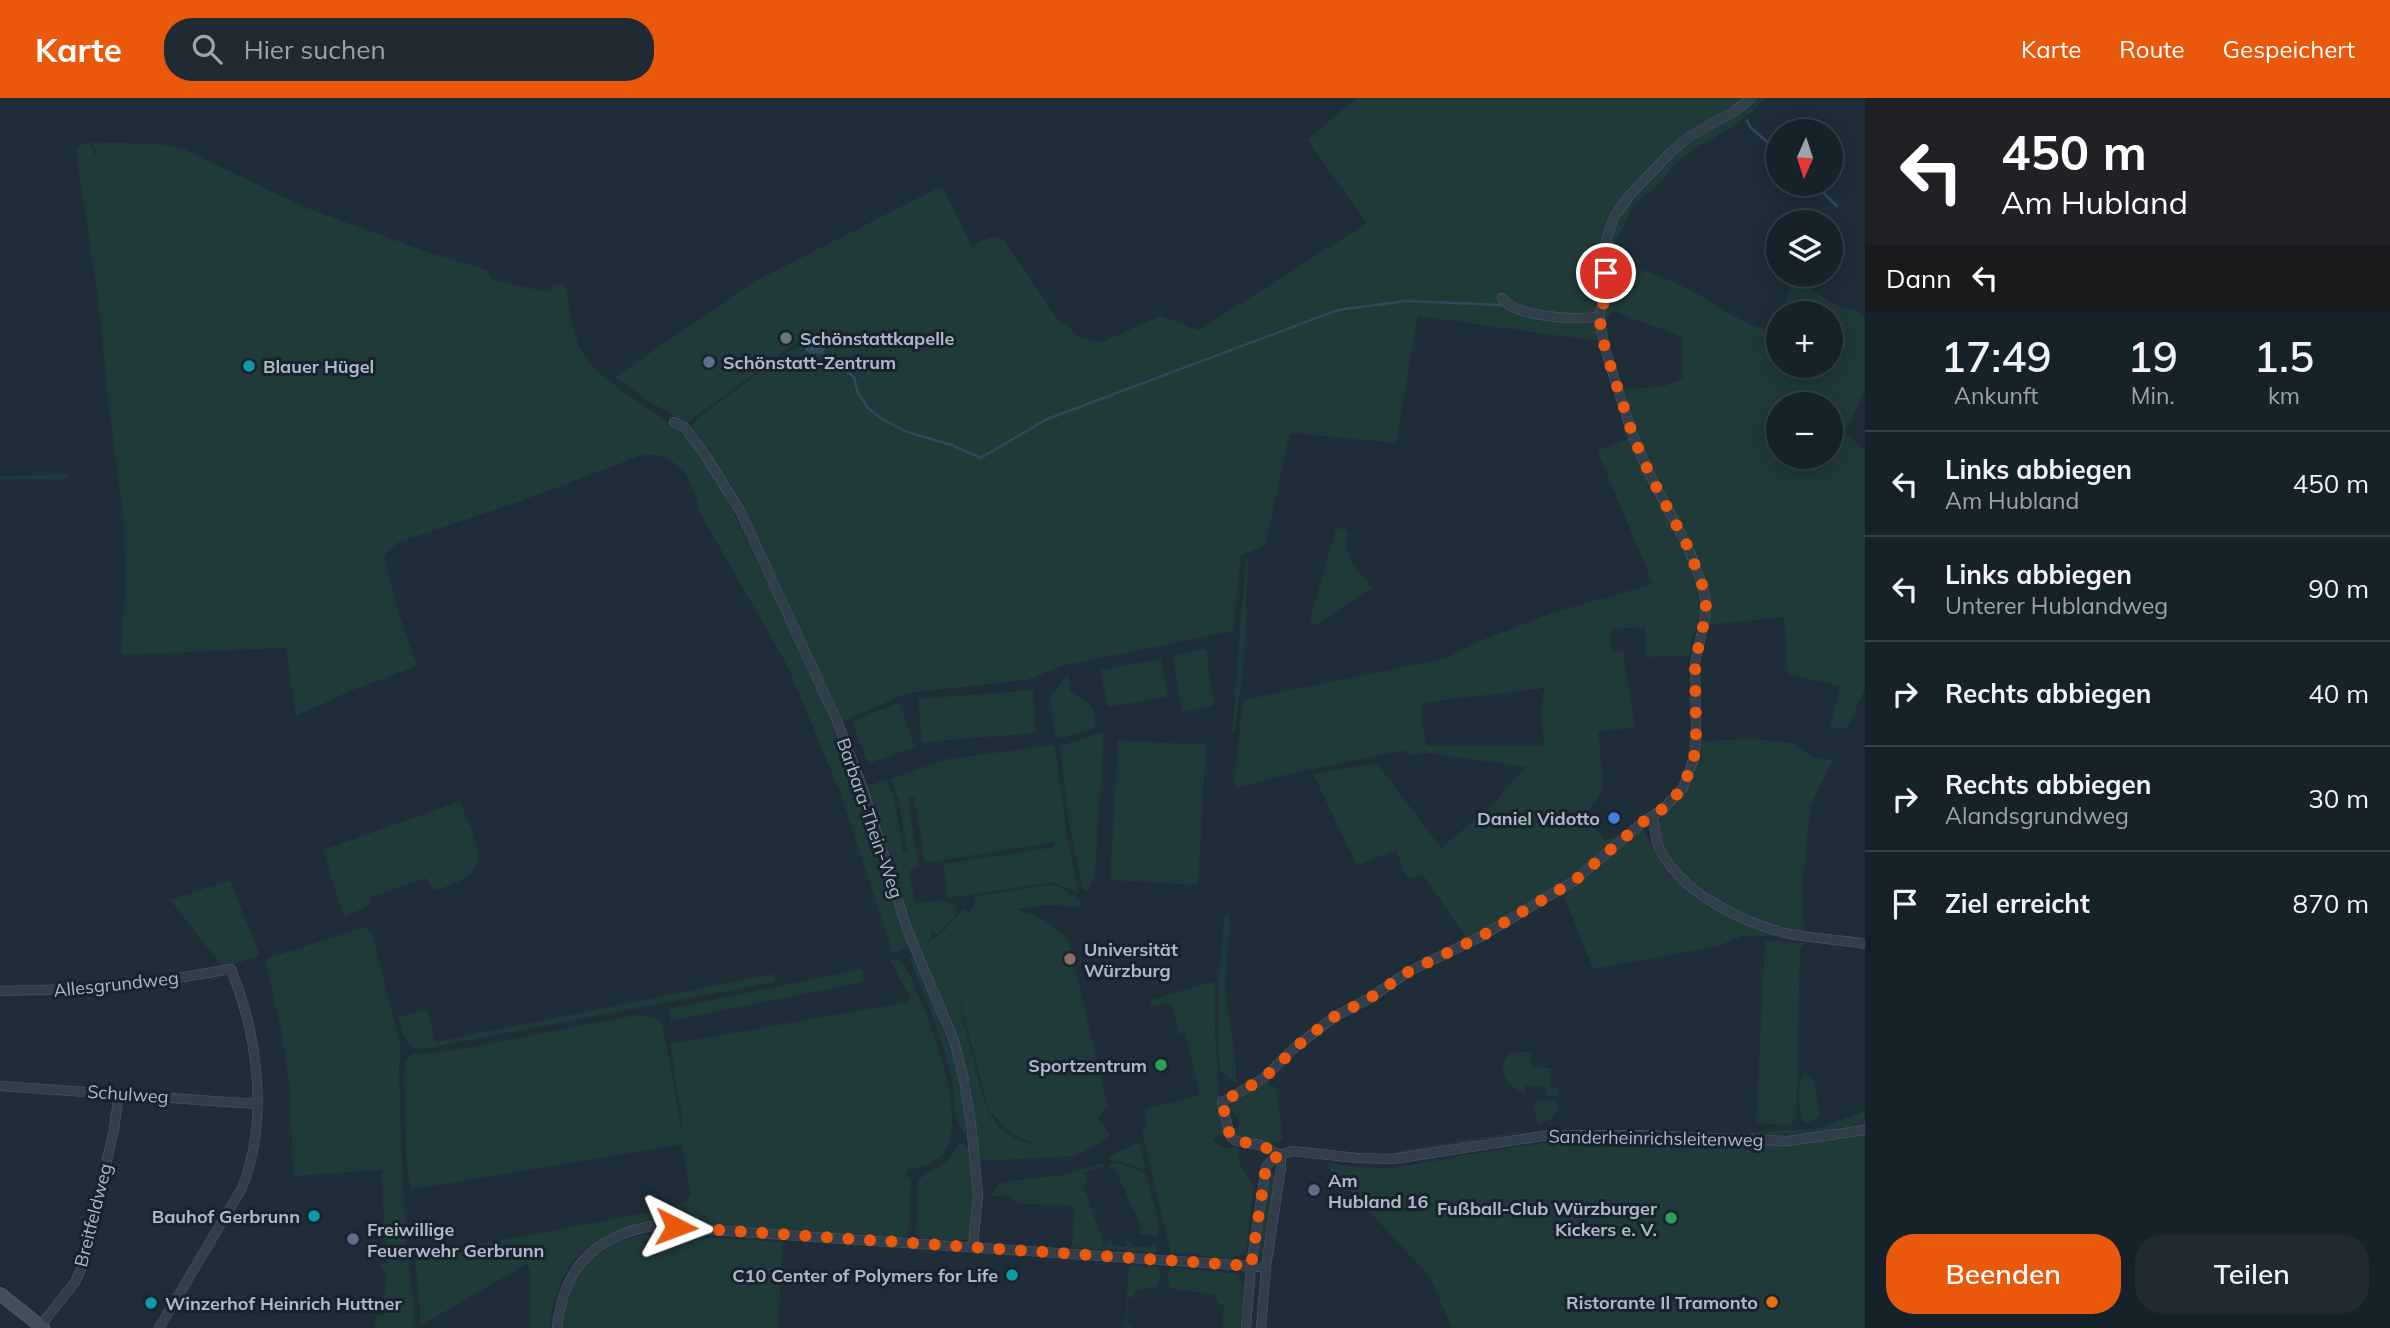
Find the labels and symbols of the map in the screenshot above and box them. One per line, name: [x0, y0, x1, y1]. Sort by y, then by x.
north arrow: [1766, 119, 1843, 196]
pin: [1576, 243, 1636, 303]
place label: Schönstattkapelle: [800, 327, 955, 350]
marker: Schönstattkapelle: [778, 330, 794, 346]
place label: Schönstatt-Zentrum: [723, 351, 896, 374]
marker: Schönstatt-Zentrum: [701, 354, 717, 370]
place label: Blauer Hügel: [263, 355, 374, 378]
marker: Blauer Hügel: [241, 358, 257, 374]
street label: Barbara-Thein-Weg: [832, 735, 908, 901]
place label: Daniel Vidotto: [1477, 807, 1600, 830]
marker: Daniel Vidotto: [1606, 810, 1622, 826]
place label: Universität Würzburg: [1084, 938, 1178, 982]
marker: Universität Würzburg: [1062, 951, 1078, 967]
street label: Allesgrundweg: [52, 966, 180, 1002]
place label: Sportzentrum: [1028, 1054, 1147, 1077]
marker: Sportzentrum: [1153, 1057, 1169, 1073]
street label: Schulweg: [87, 1080, 169, 1108]
street label: Sanderheinrichsleitenweg: [1548, 1125, 1764, 1151]
street label: Breitfeldweg: [69, 1161, 117, 1269]
place label: Am Hubland 16: [1328, 1169, 1428, 1213]
marker: Am Hubland 16: [1306, 1182, 1322, 1198]
position arrow: [639, 1190, 713, 1264]
place label: Fußball-Club Würzburger Kickers e. V.: [1437, 1197, 1658, 1241]
place label: Bauhof Gerbrunn: [152, 1205, 300, 1228]
marker: Bauhof Gerbrunn: [306, 1208, 322, 1224]
marker: Fußball-Club Würzburger Kickers e. V.: [1663, 1210, 1679, 1226]
place label: Freiwillige Feuerwehr Gerbrunn: [367, 1218, 544, 1262]
marker: Freiwillige Feuerwehr Gerbrunn: [345, 1231, 361, 1247]
place label: C10 Center of Polymers for Life: [732, 1264, 998, 1287]
marker: C10 Center of Polymers for Life: [1004, 1267, 1020, 1283]
place label: Ristorante Il Tramonto: [1566, 1291, 1758, 1314]
place label: Winzerhof Heinrich Huttner: [165, 1292, 402, 1315]
marker: Ristorante Il Tramonto: [1764, 1294, 1780, 1310]
marker: Winzerhof Heinrich Huttner: [143, 1295, 159, 1311]

